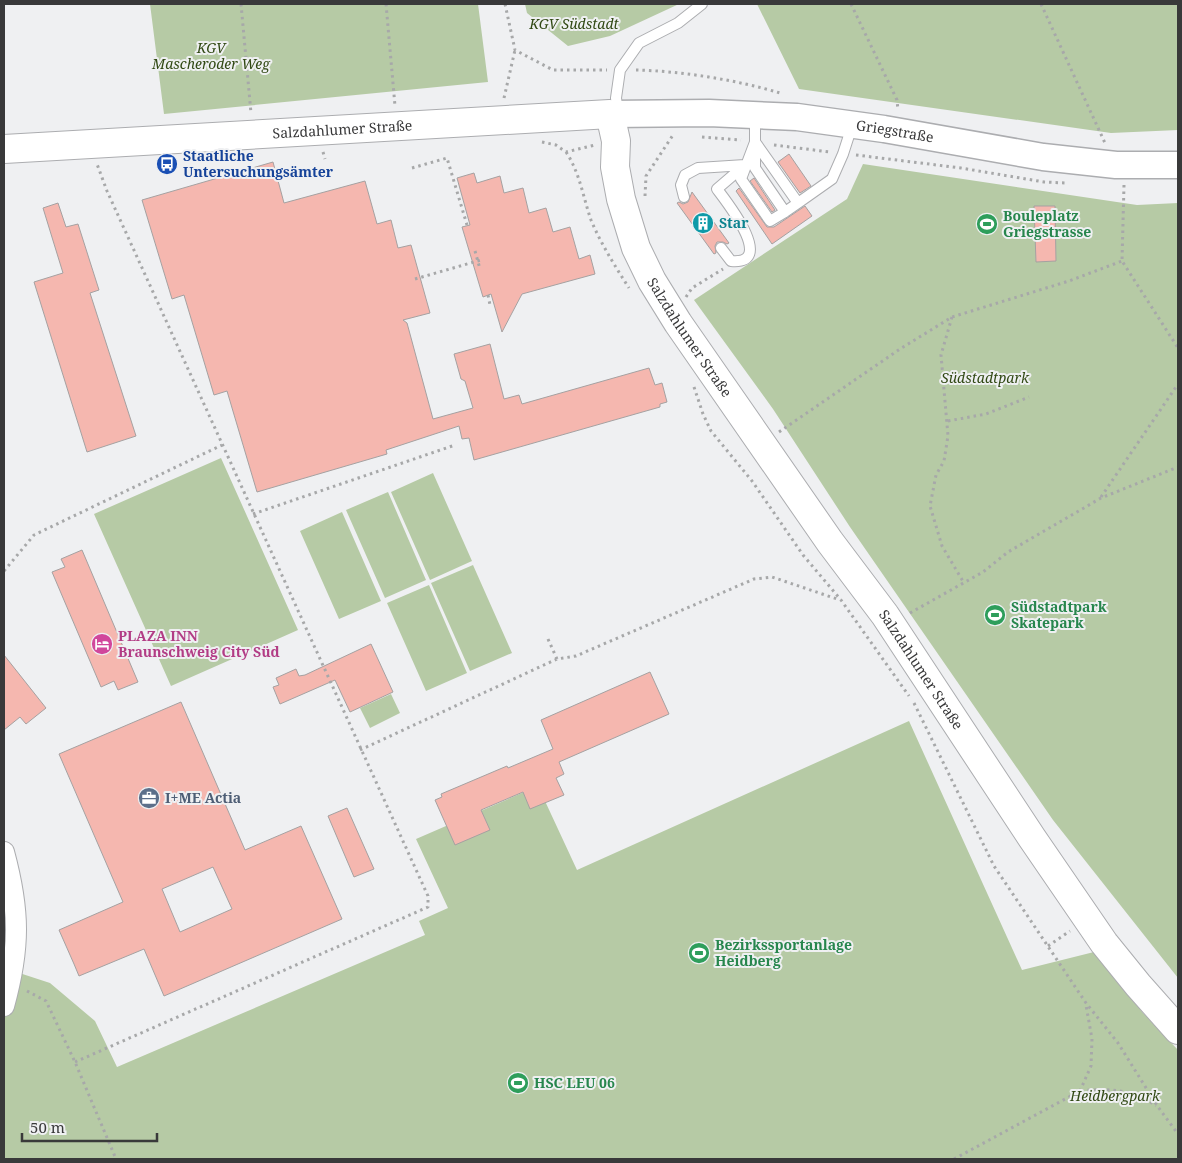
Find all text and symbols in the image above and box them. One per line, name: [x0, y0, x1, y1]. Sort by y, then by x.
park label: KGV Südstadt: [528, 14, 620, 33]
park label: KGV Mascheroder Weg: [151, 38, 271, 73]
street label: Salzdahlumer Straße: [272, 115, 413, 142]
street label: Griegstraße: [855, 115, 935, 147]
place label: Staatliche Untersuchungsämter: [183, 146, 334, 181]
bus stop icon: Staatliche Untersuchungsämter: [155, 152, 179, 176]
place label: Bouleplatz Griegstrasse: [1003, 206, 1091, 241]
building icon: Star: [691, 211, 715, 235]
sports icon: Bouleplatz Griegstrasse: [975, 212, 999, 236]
place label: Star: [719, 213, 749, 232]
street label: Salzdahlumer Straße: [643, 274, 737, 401]
park label: Südstadtpark: [941, 368, 1030, 387]
place label: Südstadtpark Skatepark: [1011, 597, 1107, 632]
sports icon: Südstadtpark Skatepark: [983, 603, 1007, 627]
street label: Salzdahlumer Straße: [875, 605, 968, 733]
place label: PLAZA INN Braunschweig City Süd: [118, 626, 280, 661]
hotel icon: PLAZA INN Braunschweig City Süd: [90, 632, 114, 656]
office icon: I+ME Actia: [137, 786, 161, 810]
place label: I+ME Actia: [165, 788, 241, 807]
place label: Bezirkssportanlage Heidberg: [715, 935, 852, 970]
sports icon: Bezirkssportanlage Heidberg: [687, 941, 711, 965]
sports icon: HSC LEU 06: [506, 1071, 530, 1095]
place label: HSC LEU 06: [534, 1073, 615, 1092]
park label: Heidbergpark: [1069, 1086, 1161, 1105]
scale bar: [22, 1110, 158, 1142]
text: 50 m: [30, 1117, 65, 1137]

